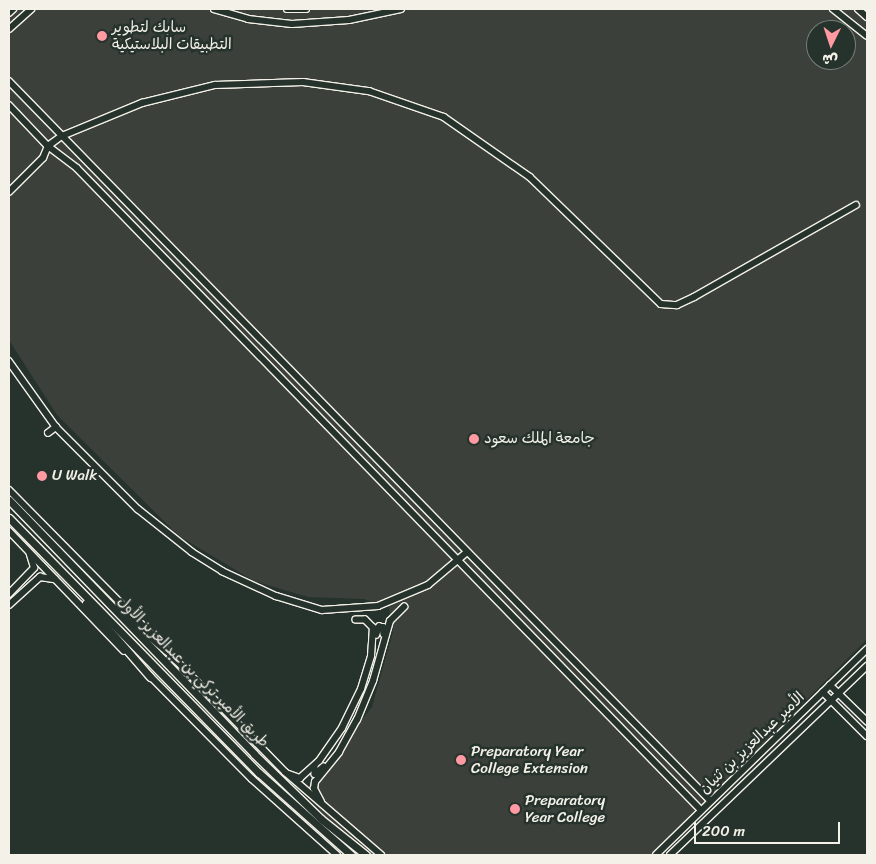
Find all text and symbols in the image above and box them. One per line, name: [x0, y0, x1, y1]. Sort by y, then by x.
place label: سابك لتطوير التطبيقات البلاستيكية: [112, 18, 232, 53]
north arrow: [806, 20, 856, 70]
marker: سابك لتطوير التطبيقات البلاستيكية: [96, 30, 108, 42]
text: ش: [821, 46, 839, 72]
place label: جامعة الملك سعود: [484, 430, 595, 448]
marker: جامعة الملك سعود: [468, 433, 480, 445]
place label: U Walk: [52, 467, 97, 485]
marker: U Walk: [36, 470, 48, 482]
street label: طريق الأمير تركي بن عبدالعزيز الأول: [114, 593, 272, 751]
street label: الأمير عبدالعزيز بن ثنيان: [696, 688, 808, 798]
place label: Preparatory Year College Extension: [471, 742, 588, 777]
marker: Preparatory Year College Extension: [455, 754, 467, 766]
place label: Preparatory Year College: [525, 791, 605, 826]
marker: Preparatory Year College: [509, 803, 521, 815]
scale bar: [696, 812, 842, 844]
text: 200 m: [702, 818, 745, 844]

